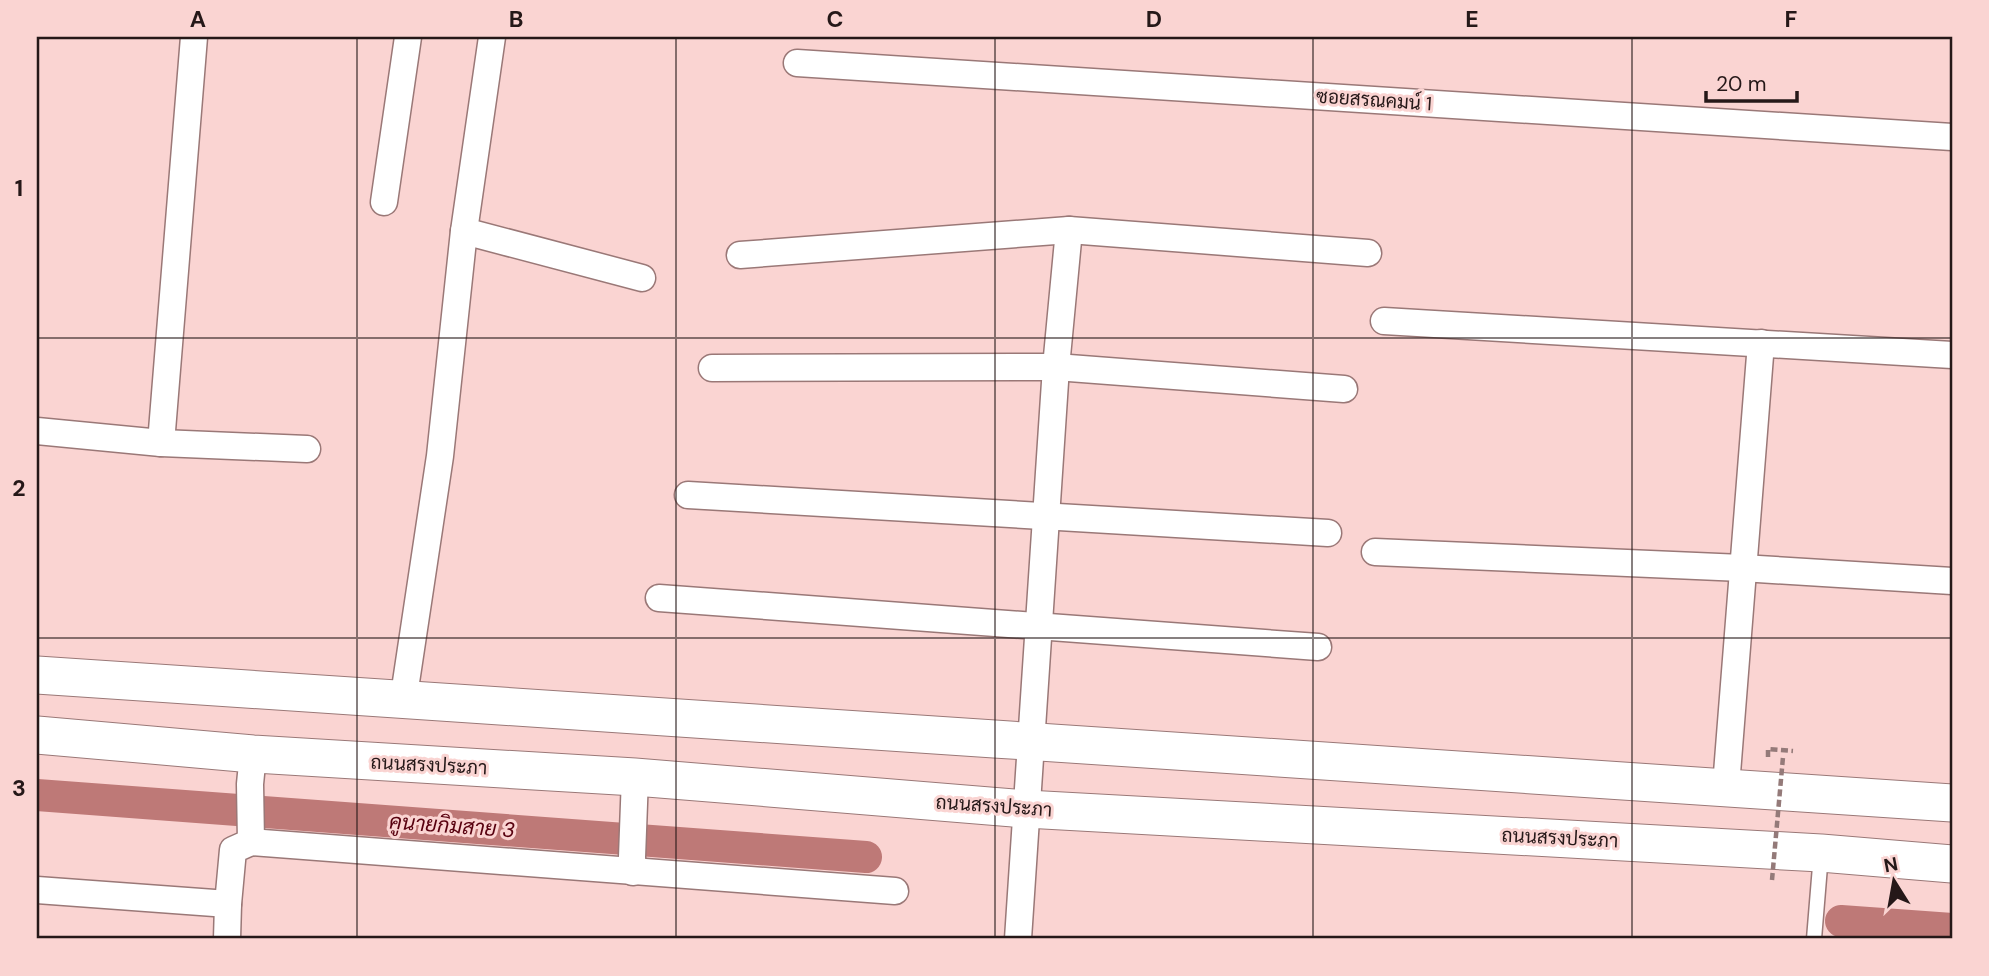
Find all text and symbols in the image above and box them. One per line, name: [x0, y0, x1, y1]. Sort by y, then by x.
text: A: [190, 4, 206, 34]
text: B: [509, 4, 523, 34]
text: C: [827, 4, 843, 34]
text: D: [1146, 4, 1162, 34]
text: E: [1465, 4, 1479, 34]
text: F: [1785, 4, 1798, 34]
scale bar: [1706, 60, 1797, 104]
text: 20 m: [1716, 70, 1767, 98]
street label: ซอยสรณคมน์ 1: [1315, 83, 1433, 117]
text: 1: [15, 173, 23, 203]
text: 2: [12, 473, 26, 503]
street label: ถนนสรงประภา: [370, 749, 488, 781]
text: 3: [12, 773, 26, 803]
street label: ถนนสรงประภา: [935, 789, 1053, 823]
water label: คูนายกิมสาย 3: [388, 808, 516, 845]
street label: ถนนสรงประภา: [1501, 822, 1619, 854]
north arrow: [1860, 846, 1930, 916]
text: N: [1882, 851, 1900, 878]

